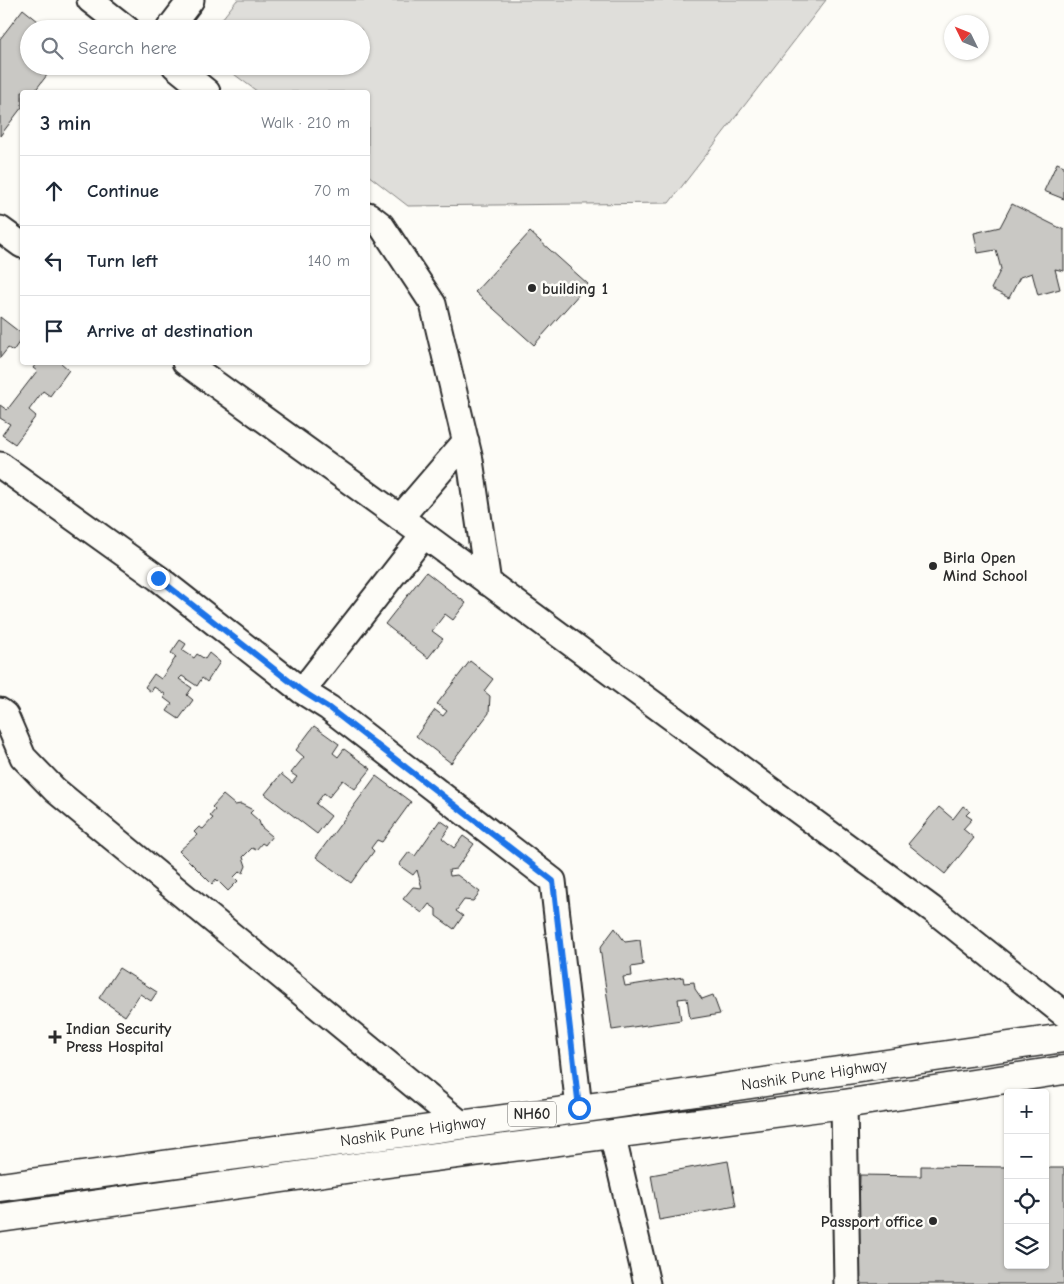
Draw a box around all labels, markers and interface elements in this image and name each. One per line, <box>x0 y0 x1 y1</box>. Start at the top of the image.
north arrow <box>944 15 989 60</box>
search box <box>20 20 370 75</box>
icon: search <box>38 34 66 62</box>
text: Search here <box>78 37 177 59</box>
text: 3 min <box>40 111 91 135</box>
text: Walk · 210 m <box>261 114 350 132</box>
icon: ahead <box>40 177 68 205</box>
text: Continue <box>87 180 159 202</box>
text: 70 m <box>314 182 350 200</box>
icon: left <box>40 247 68 275</box>
text: Turn left <box>87 250 158 272</box>
text: 140 m <box>308 252 350 270</box>
place label: building 1 <box>542 280 608 298</box>
marker: building 1 <box>526 282 538 294</box>
icon: arrive <box>40 317 68 345</box>
text: Arrive at destination <box>87 320 253 342</box>
place label: Birla Open Mind School <box>943 549 1028 585</box>
marker: Birla Open Mind School <box>927 560 939 572</box>
route end <box>147 567 170 590</box>
place label: Indian Security Press Hospital <box>66 1020 172 1056</box>
marker: Indian Security Press Hospital <box>48 1030 62 1044</box>
street label: Nashik Pune Highway <box>740 1056 889 1094</box>
map controls <box>1004 1089 1049 1269</box>
button: + <box>1004 1089 1049 1134</box>
route start <box>568 1097 591 1120</box>
road number: NH60 <box>508 1102 556 1126</box>
street label: Nashik Pune Highway <box>339 1112 488 1150</box>
button: − <box>1004 1134 1049 1179</box>
button: locate <box>1004 1179 1049 1224</box>
place label: Passport office <box>821 1213 923 1231</box>
marker: Passport office <box>927 1215 939 1227</box>
button: layers <box>1004 1224 1049 1269</box>

